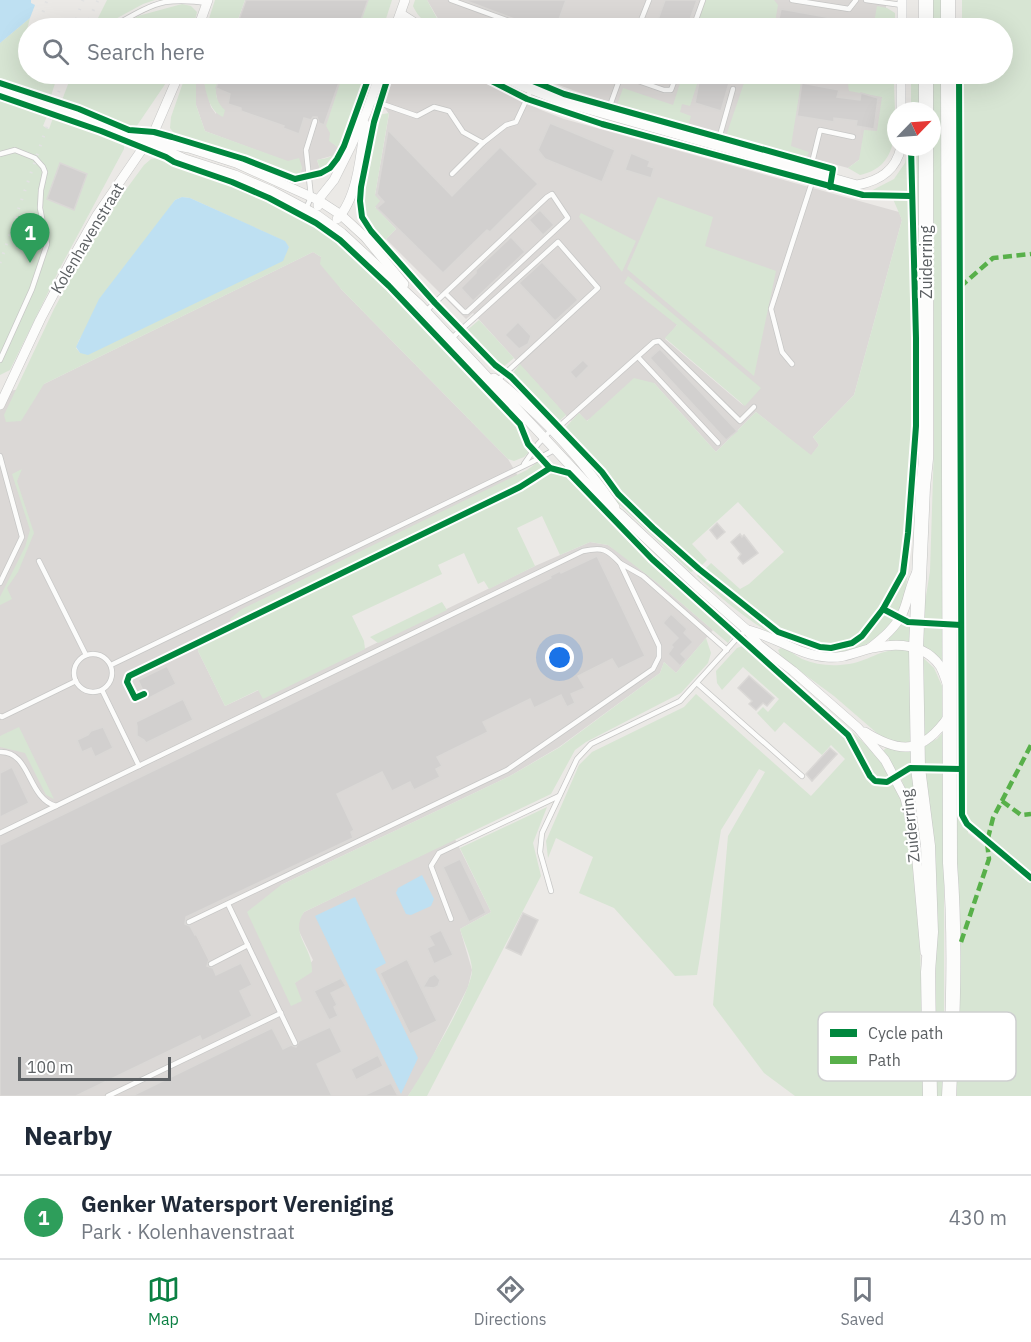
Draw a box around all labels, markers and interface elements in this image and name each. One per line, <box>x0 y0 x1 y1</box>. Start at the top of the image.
search box <box>18 18 1013 84</box>
icon: search <box>39 35 72 68</box>
text: Search here <box>87 37 205 66</box>
north arrow <box>887 102 941 156</box>
street label: Kolenhavenstraat <box>46 179 128 297</box>
pin: 1 <box>10 214 50 263</box>
street label: Zuiderring <box>916 225 936 299</box>
your location <box>545 643 574 672</box>
street label: Zuiderring <box>896 788 924 864</box>
legend <box>818 1012 1016 1081</box>
text: Cycle path <box>868 1023 943 1043</box>
text: Path <box>868 1050 901 1070</box>
scale bar <box>18 1054 171 1082</box>
text: 100 m <box>27 1057 74 1077</box>
text: Nearby <box>24 1118 112 1152</box>
text: Genker Watersport Vereniging <box>81 1189 393 1218</box>
text: 1 <box>38 1204 50 1231</box>
text: 430 m <box>949 1204 1007 1231</box>
text: Park · Kolenhavenstraat <box>81 1218 295 1245</box>
tab: Map <box>147 1273 180 1329</box>
tab: Directions <box>474 1273 547 1329</box>
tab: Saved <box>841 1273 884 1329</box>

